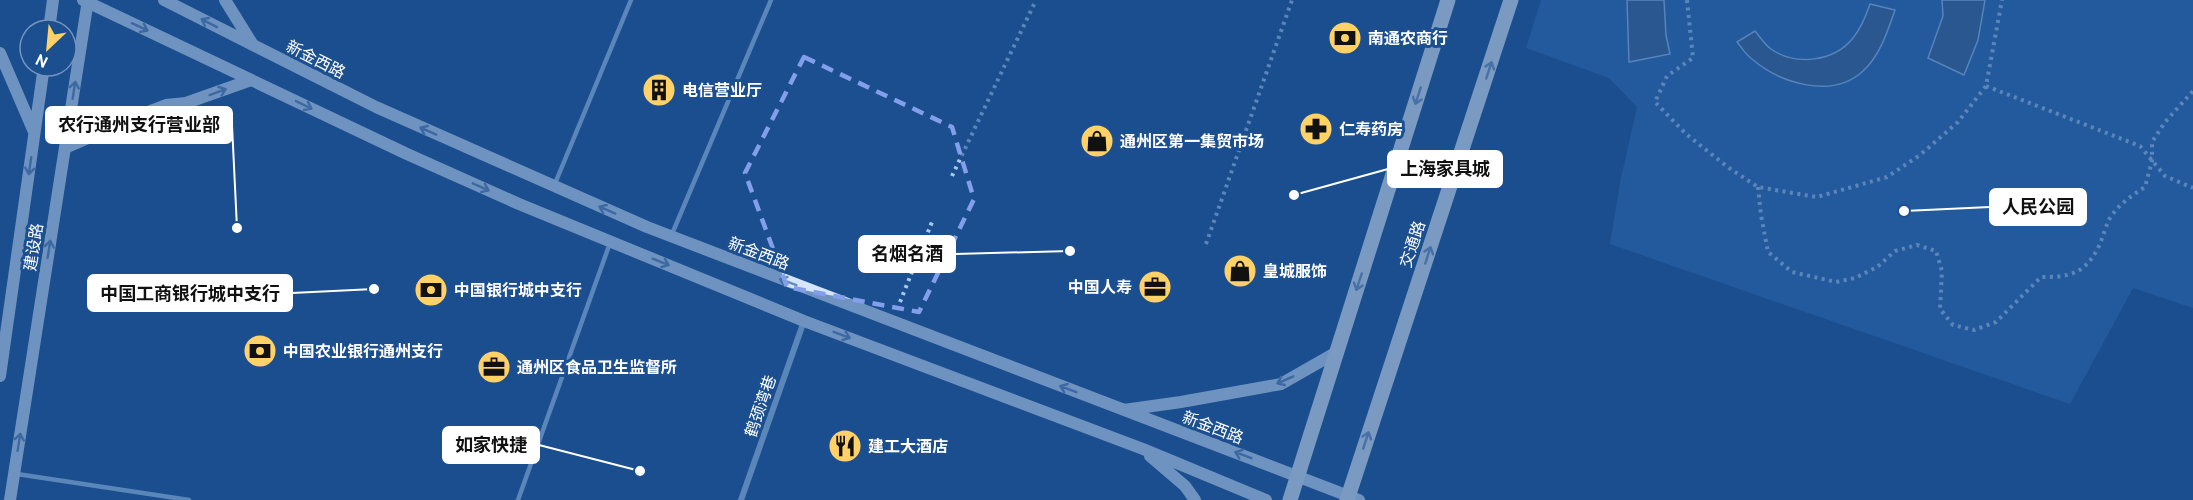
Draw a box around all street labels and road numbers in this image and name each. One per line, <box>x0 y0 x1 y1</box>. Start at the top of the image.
street label: 新金西路 <box>282 37 348 84</box>
street label: 交通路 <box>1397 219 1431 271</box>
street label: 建设路 <box>21 222 49 273</box>
street label: 新金西路 <box>725 234 792 276</box>
street label: 鹤颈湾巷 <box>742 373 782 440</box>
street label: 新金西路 <box>1179 408 1246 450</box>

